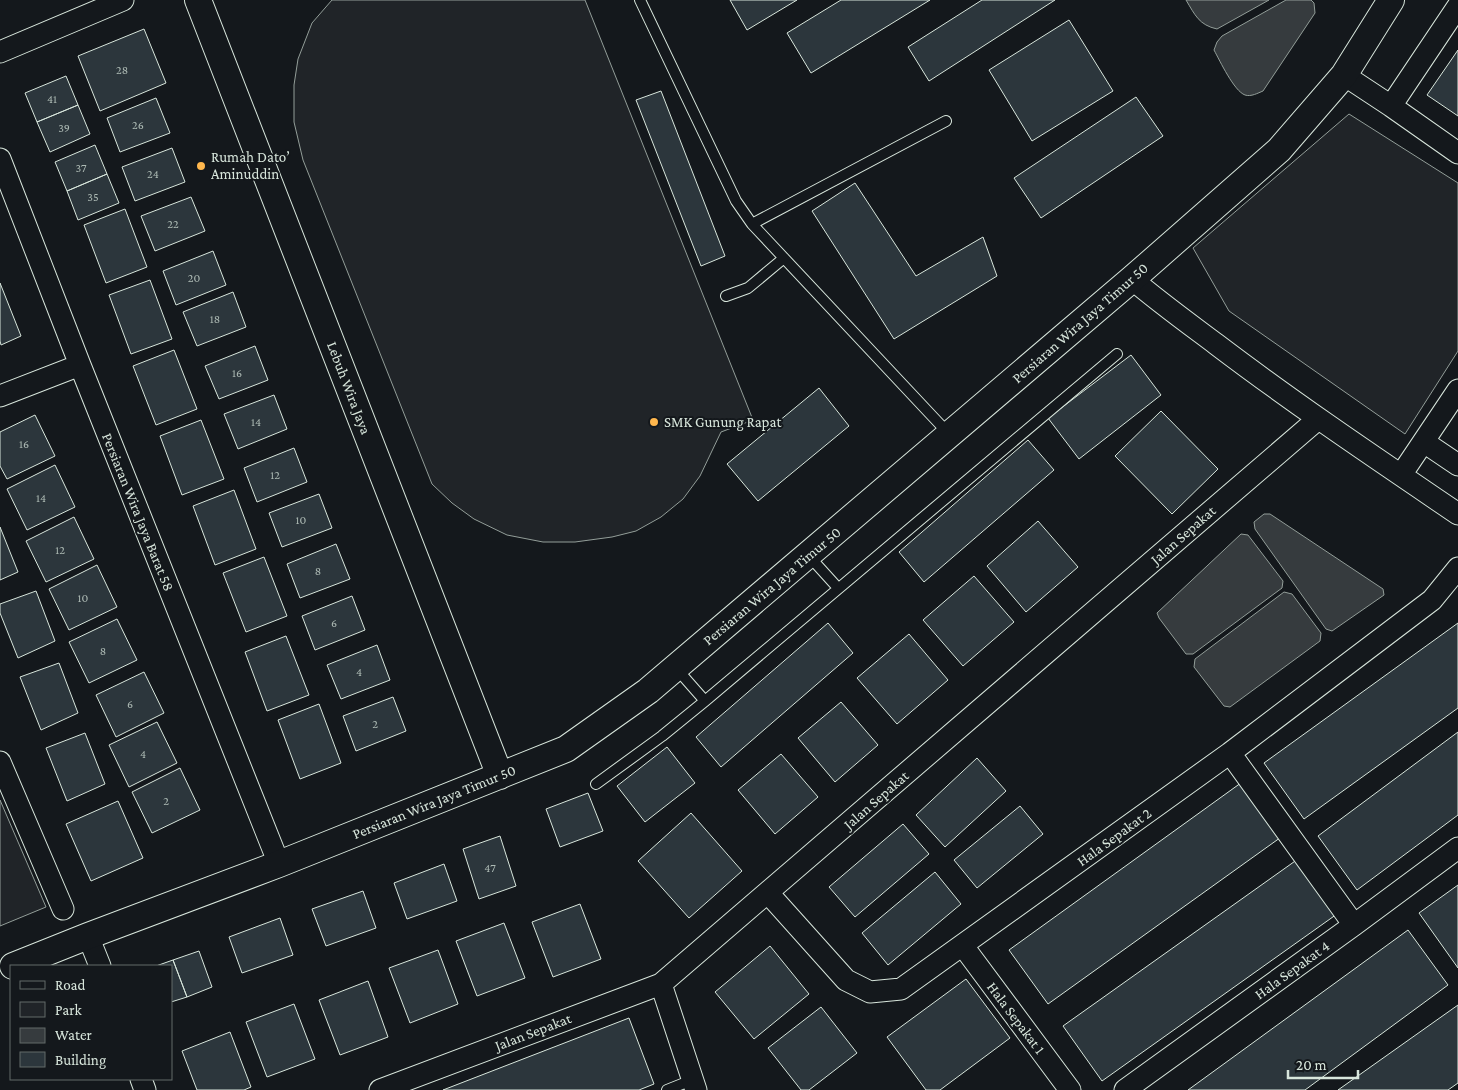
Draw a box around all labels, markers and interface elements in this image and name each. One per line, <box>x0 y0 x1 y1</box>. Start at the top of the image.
house number: 28 <box>116 63 128 77</box>
house number: 41 <box>47 92 57 106</box>
house number: 26 <box>132 118 144 132</box>
house number: 39 <box>58 121 70 135</box>
place label: Rumah Dato’ Aminuddin <box>211 149 290 182</box>
marker: Rumah Dato’ Aminuddin <box>195 160 207 172</box>
house number: 37 <box>75 161 87 175</box>
house number: 24 <box>147 167 159 181</box>
house number: 35 <box>87 190 99 204</box>
house number: 22 <box>167 217 179 231</box>
street label: Persiaran Wira Jaya Timur 50 <box>1009 260 1152 387</box>
house number: 20 <box>188 271 200 285</box>
house number: 18 <box>210 312 220 326</box>
street label: Lebuh Wira Jaya <box>323 339 374 437</box>
house number: 16 <box>232 366 242 380</box>
place label: SMK Gunung Rapat <box>664 414 782 431</box>
house number: 14 <box>251 415 261 429</box>
marker: SMK Gunung Rapat <box>648 416 660 428</box>
street label: Persiaran Wira Jaya Barat 58 <box>98 431 177 594</box>
house number: 16 <box>19 437 29 451</box>
house number: 12 <box>270 468 280 482</box>
house number: 14 <box>36 491 46 505</box>
street label: Jalan Sepakat <box>1146 502 1220 570</box>
house number: 10 <box>296 513 307 527</box>
street label: Persiaran Wira Jaya Timur 50 <box>700 524 845 649</box>
house number: 12 <box>55 543 65 557</box>
house number: 8 <box>315 564 321 578</box>
house number: 10 <box>78 591 89 605</box>
house number: 6 <box>331 616 337 630</box>
house number: 8 <box>100 644 106 658</box>
house number: 4 <box>356 665 362 679</box>
house number: 6 <box>127 697 133 711</box>
house number: 2 <box>372 717 378 731</box>
house number: 4 <box>140 747 146 761</box>
street label: Persiaran Wira Jaya Timur 50 <box>350 762 518 843</box>
street label: Jalan Sepakat <box>839 767 913 835</box>
house number: 2 <box>163 794 169 808</box>
street label: Hala Sepakat 2 <box>1074 805 1155 870</box>
house number: 47 <box>484 861 496 875</box>
street label: Hala Sepakat 4 <box>1252 938 1333 1003</box>
legend <box>10 965 172 1080</box>
text: Road <box>55 977 86 993</box>
street label: Hala Sepakat 1 <box>983 979 1048 1058</box>
text: Park <box>55 1002 82 1018</box>
street label: Jalan Sepakat <box>491 1010 575 1056</box>
text: Water <box>55 1027 92 1043</box>
scale bar <box>1288 1048 1358 1080</box>
text: Building <box>55 1052 106 1069</box>
text: 20 m <box>1296 1057 1327 1073</box>

